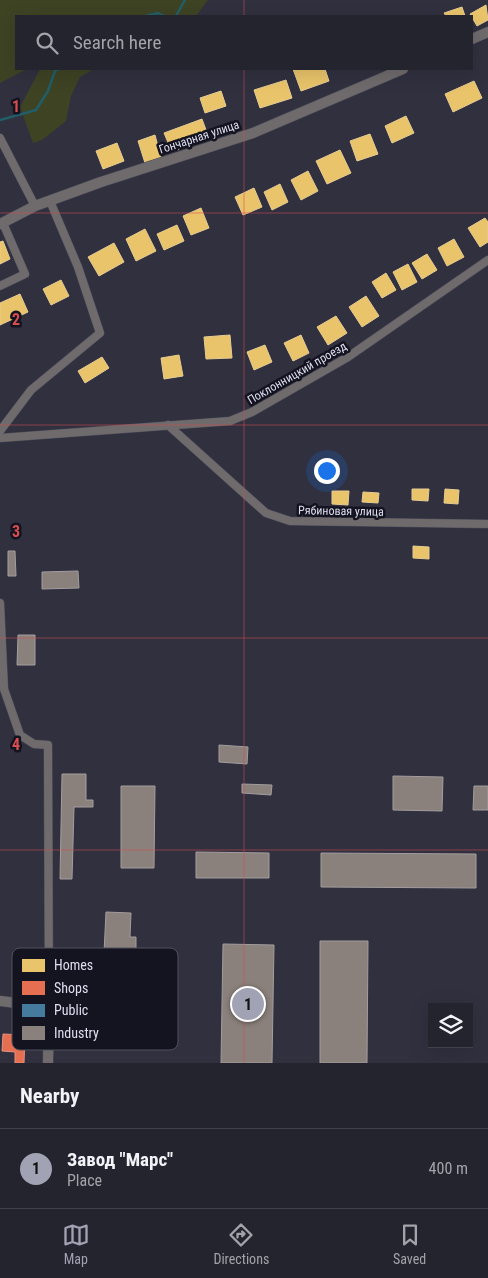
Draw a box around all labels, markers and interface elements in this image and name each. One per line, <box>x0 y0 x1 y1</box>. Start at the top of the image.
search box <box>15 15 473 70</box>
icon: search <box>33 29 61 57</box>
text: Search here <box>73 31 161 54</box>
text: 1 <box>12 97 20 116</box>
street label: Гончарная улица <box>157 117 241 157</box>
text: 2 <box>12 310 20 329</box>
street label: Поклонницкий проезд <box>245 339 350 407</box>
your location <box>314 458 340 484</box>
street label: Рябиновая улица <box>298 503 384 519</box>
text: 3 <box>12 522 20 541</box>
text: 4 <box>12 735 20 754</box>
legend <box>12 948 178 1050</box>
text: Homes <box>54 957 93 973</box>
text: Shops <box>54 980 88 996</box>
pin: 1 <box>232 985 264 1023</box>
text: Public <box>54 1002 88 1018</box>
map controls <box>428 1003 473 1048</box>
button: layers <box>428 1003 473 1048</box>
text: Industry <box>54 1025 99 1041</box>
text: Nearby <box>20 1084 79 1108</box>
text: Завод "Марс" <box>67 1148 173 1171</box>
text: 1 <box>32 1159 40 1178</box>
text: 400 m <box>429 1159 468 1178</box>
text: Place <box>67 1171 102 1190</box>
tab: Map <box>62 1221 90 1267</box>
tab: Directions <box>213 1221 269 1267</box>
tab: Saved <box>393 1221 426 1267</box>

